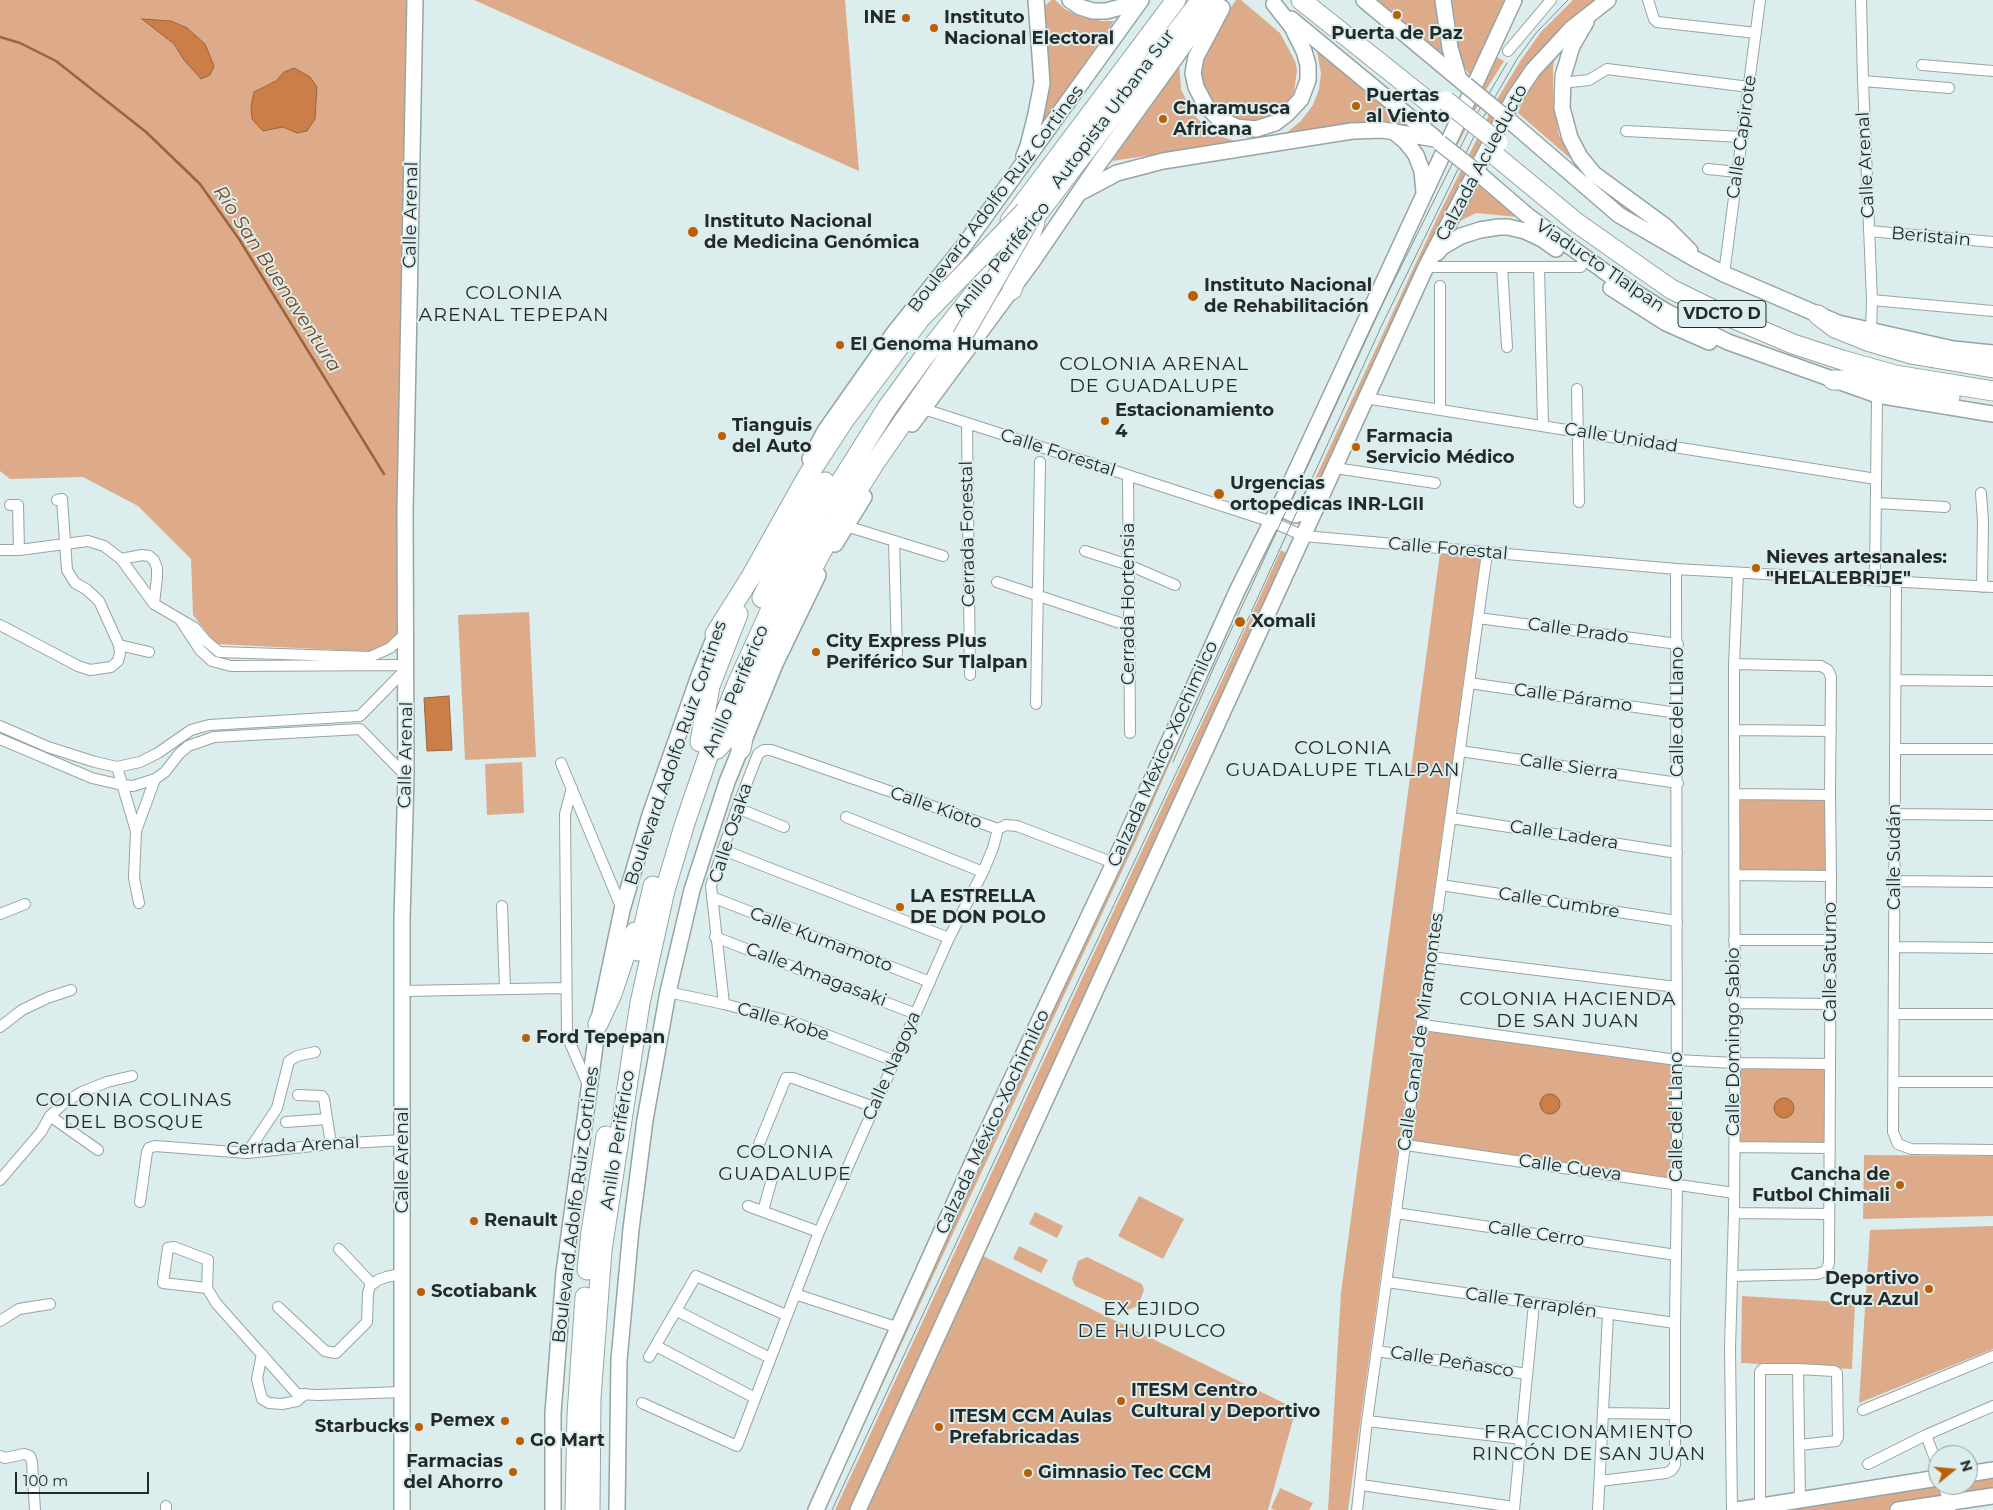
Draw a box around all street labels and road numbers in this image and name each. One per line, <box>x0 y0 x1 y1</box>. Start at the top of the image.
street label: Autopista Urbana Sur <box>1046 25 1180 193</box>
street label: Calle Capirote <box>1723 74 1761 200</box>
street label: Boulevard Adolfo Ruiz Cortines <box>904 81 1088 317</box>
street label: Calzada Acueducto <box>1432 81 1532 245</box>
street label: Calle Arenal <box>1852 111 1880 219</box>
street label: Calle Arenal <box>399 161 423 269</box>
street label: Anillo Periférico <box>949 197 1055 321</box>
street label: Viaducto Tlalpan <box>1531 215 1669 317</box>
street label: Beristain <box>1890 223 1972 251</box>
road number: VDCTO D <box>1678 300 1766 328</box>
street label: Calle Unidad <box>1563 418 1679 458</box>
street label: Calle Forestal <box>998 424 1118 482</box>
street label: Cerrada Forestal <box>956 461 980 607</box>
street label: Cerrada Hortensia <box>1118 523 1140 685</box>
street label: Calle Forestal <box>1387 533 1509 565</box>
street label: Calle Prado <box>1526 613 1630 649</box>
street label: Boulevard Adolfo Ruiz Cortines <box>620 618 732 888</box>
street label: Anillo Periférico <box>698 622 774 760</box>
street label: Calzada México-Xochimilco <box>1103 638 1223 870</box>
street label: Calle del Llano <box>1667 647 1689 777</box>
street label: Calle Páramo <box>1512 679 1634 717</box>
street label: Calle Arenal <box>394 701 418 809</box>
street label: Calle Sierra <box>1518 749 1620 785</box>
street label: Calle Osaka <box>705 780 757 886</box>
street label: Calle Kioto <box>887 782 985 834</box>
street label: Calle Sudán <box>1884 804 1906 910</box>
street label: Calle Ladera <box>1508 816 1620 854</box>
street label: Calle Cumbre <box>1497 883 1621 923</box>
street label: Calle Saturno <box>1820 902 1842 1022</box>
street label: Calle Kumamoto <box>746 903 896 977</box>
street label: Calle Canal de Miramontes <box>1394 912 1448 1152</box>
street label: Calle Amagasaki <box>743 938 889 1012</box>
street label: Calle Domingo Sabio <box>1723 947 1745 1137</box>
street label: Calle Kobe <box>734 998 832 1046</box>
street label: Calzada México-Xochimilco <box>931 1006 1055 1238</box>
street label: Calle Nagoya <box>858 1008 926 1124</box>
street label: Calle del Llano <box>1666 1052 1688 1182</box>
street label: Boulevard Adolfo Ruiz Cortines <box>548 1065 604 1345</box>
street label: Anillo Periférico <box>596 1069 640 1211</box>
street label: Calle Arenal <box>392 1107 414 1213</box>
street label: Cerrada Arenal <box>226 1132 360 1160</box>
street label: Calle Cueva <box>1517 1150 1623 1186</box>
street label: Calle Cerro <box>1486 1217 1586 1251</box>
street label: Calle Terraplén <box>1464 1283 1598 1323</box>
street label: Calle Peñasco <box>1389 1342 1515 1382</box>

